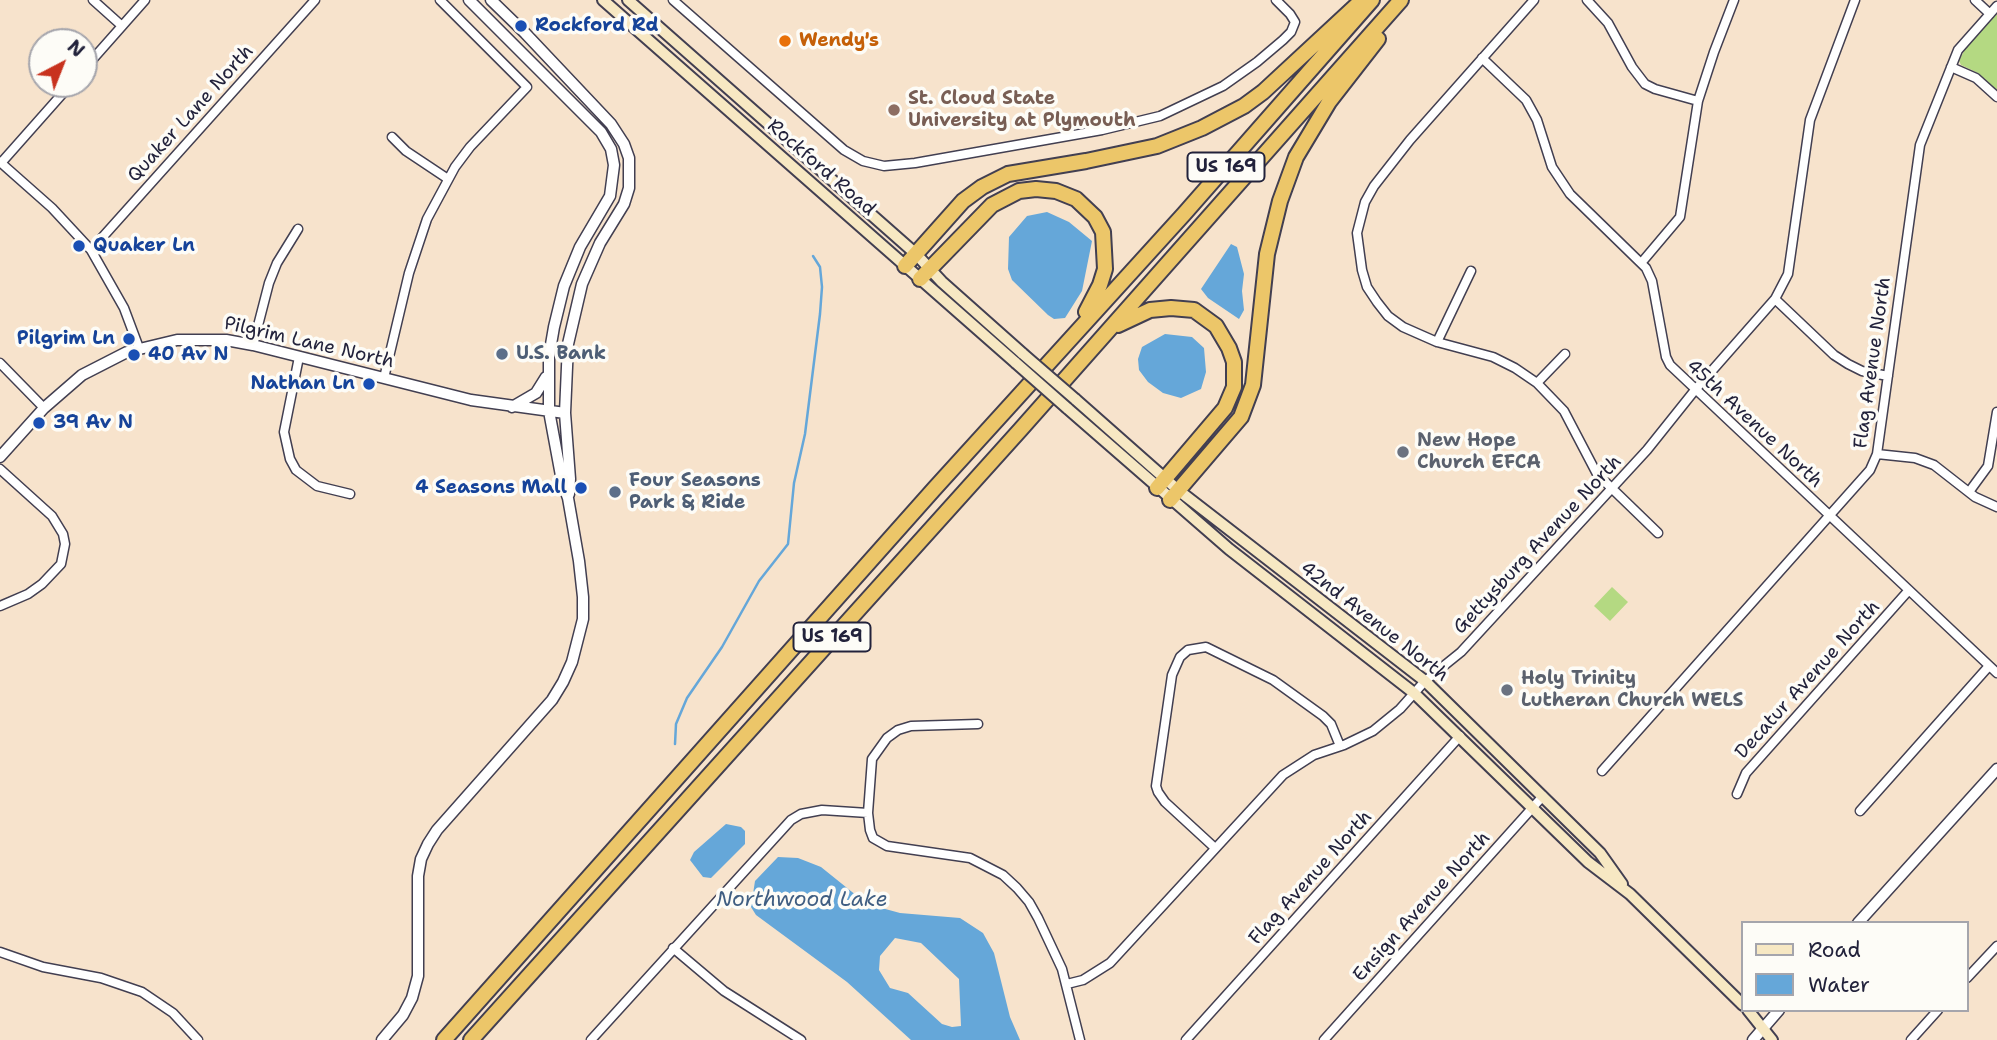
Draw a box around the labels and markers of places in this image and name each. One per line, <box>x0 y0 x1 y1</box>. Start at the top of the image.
place label: Rockford Rd <box>535 15 659 37</box>
marker: Rockford Rd <box>513 18 529 34</box>
place label: Wendy's <box>799 30 879 52</box>
marker: Wendy's <box>777 33 793 49</box>
place label: St. Cloud State University at Plymouth <box>908 88 1136 132</box>
marker: St. Cloud State University at Plymouth <box>886 102 902 118</box>
place label: Quaker Ln <box>93 235 195 257</box>
marker: Quaker Ln <box>71 238 87 254</box>
place label: Pilgrim Ln <box>17 328 115 350</box>
marker: Pilgrim Ln <box>121 331 137 347</box>
place label: U.S. Bank <box>516 343 606 365</box>
place label: 40 Av N <box>148 344 228 366</box>
marker: U.S. Bank <box>494 346 510 362</box>
marker: 40 Av N <box>126 347 142 363</box>
place label: Nathan Ln <box>250 373 355 395</box>
marker: Nathan Ln <box>361 376 377 392</box>
place label: 39 Av N <box>53 412 133 434</box>
marker: 39 Av N <box>31 415 47 431</box>
place label: New Hope Church EFCA <box>1417 430 1541 474</box>
marker: New Hope Church EFCA <box>1395 444 1411 460</box>
place label: Four Seasons Park & Ride <box>629 470 761 514</box>
place label: 4 Seasons Mall <box>415 477 567 499</box>
marker: 4 Seasons Mall <box>573 480 589 496</box>
marker: Four Seasons Park & Ride <box>607 484 623 500</box>
place label: Holy Trinity Lutheran Church WELS <box>1521 668 1743 712</box>
marker: Holy Trinity Lutheran Church WELS <box>1499 682 1515 698</box>

